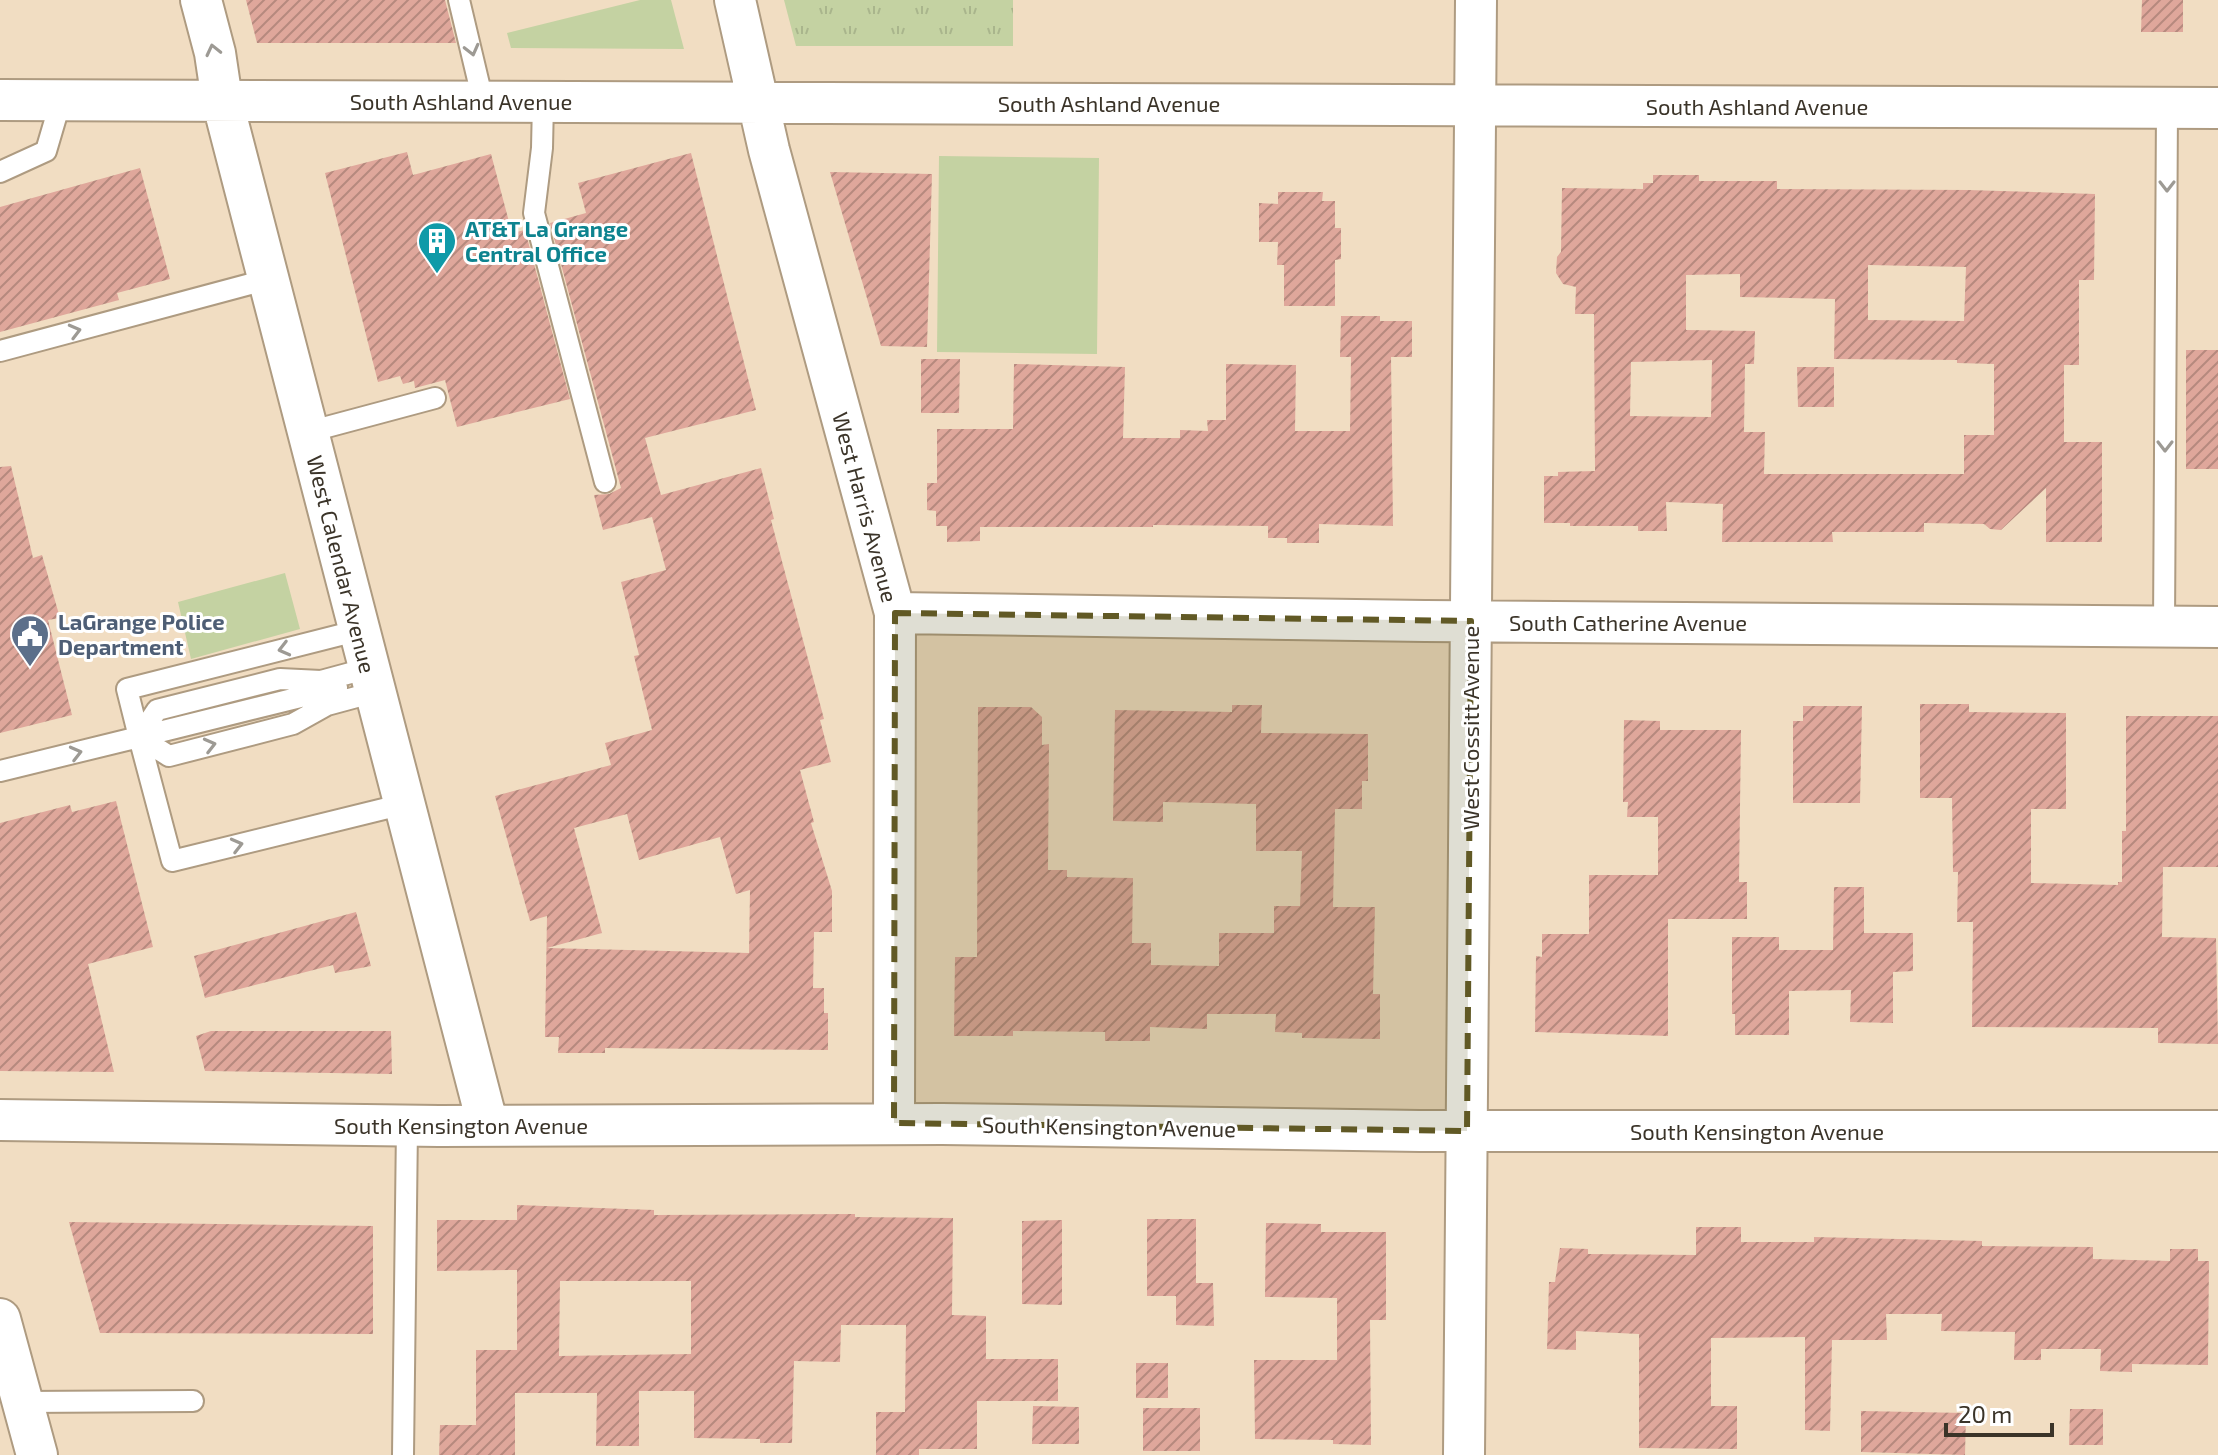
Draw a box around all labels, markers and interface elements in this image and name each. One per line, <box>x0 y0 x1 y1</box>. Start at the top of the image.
one-way arrow <box>205 43 222 57</box>
one-way arrow <box>462 43 479 57</box>
street label: South Ashland Avenue <box>350 88 572 114</box>
street label: South Ashland Avenue <box>998 90 1220 116</box>
street label: South Ashland Avenue <box>1646 93 1868 119</box>
one-way arrow <box>2158 180 2176 193</box>
place label: AT&T La Grange Central Office <box>465 215 628 266</box>
building icon: AT&T La Grange Central Office <box>416 220 458 275</box>
one-way arrow <box>68 324 82 341</box>
street label: West Harris Avenue <box>828 409 904 605</box>
one-way arrow <box>2156 440 2174 453</box>
street label: West Calendar Avenue <box>302 452 382 676</box>
place label: LaGrange Police Department <box>58 608 225 659</box>
street label: South Catherine Avenue <box>1509 609 1747 635</box>
public building icon: LaGrange Police Department <box>9 613 51 668</box>
street label: West Cossitt Avenue <box>1457 626 1483 830</box>
one-way arrow <box>277 639 291 656</box>
one-way arrow <box>203 738 217 755</box>
one-way arrow <box>68 745 82 762</box>
one-way arrow <box>229 837 243 854</box>
street label: South Kensington Avenue <box>982 1111 1236 1141</box>
street label: South Kensington Avenue <box>334 1112 588 1138</box>
street label: South Kensington Avenue <box>1630 1118 1884 1144</box>
scale bar <box>1946 1387 2052 1437</box>
text: 20 m <box>1958 1399 2012 1428</box>

